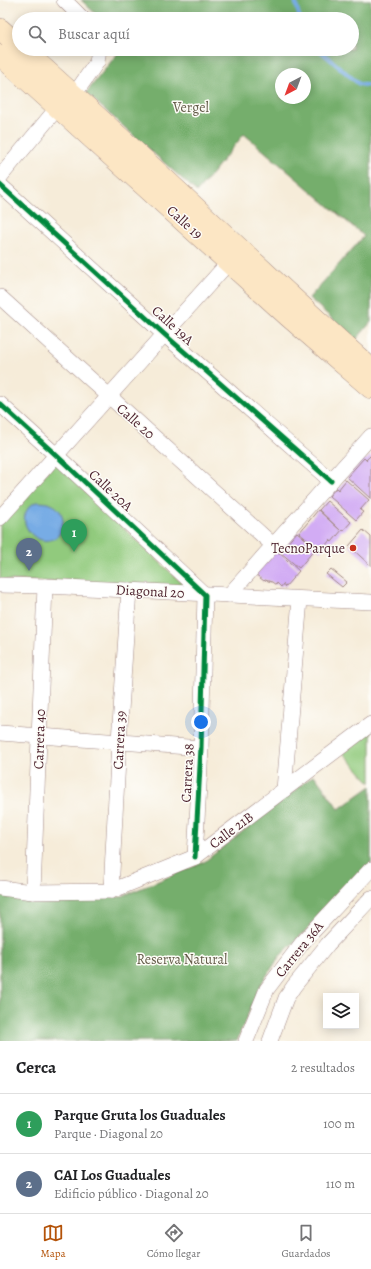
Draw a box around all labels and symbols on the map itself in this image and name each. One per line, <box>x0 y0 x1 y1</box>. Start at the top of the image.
north arrow <box>275 68 311 104</box>
park label: Vergel <box>172 98 209 117</box>
street label: Calle 19 <box>163 201 207 244</box>
street label: Calle 19A <box>148 301 198 350</box>
street label: Calle 20 <box>112 399 159 444</box>
street label: Calle 20A <box>85 465 137 516</box>
pin: 1 <box>61 519 87 552</box>
pin: 2 <box>16 538 42 571</box>
place label: TecnoParque <box>271 539 345 558</box>
marker: TecnoParque <box>348 543 358 553</box>
street label: Diagonal 20 <box>115 580 185 603</box>
street label: Carrera 40 <box>29 708 50 770</box>
street label: Carrera 39 <box>108 710 131 770</box>
your location <box>191 712 211 732</box>
street label: Carrera 38 <box>176 743 199 803</box>
street label: Calle 21B <box>205 807 257 853</box>
street label: Carrera 36A <box>271 917 328 981</box>
park label: Reserva Natural <box>137 950 228 969</box>

